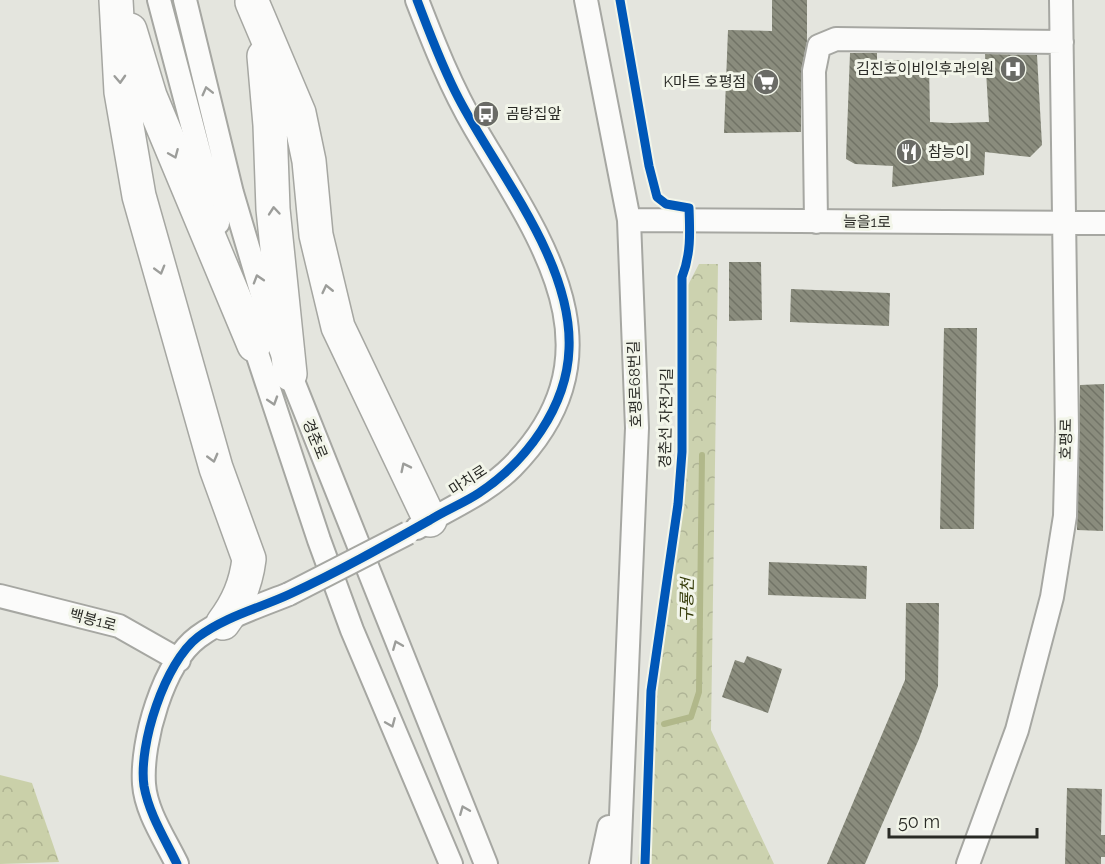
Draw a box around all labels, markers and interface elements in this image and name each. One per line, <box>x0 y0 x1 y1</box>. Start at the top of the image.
hospital icon: 김진호이비인후과의원 <box>998 54 1028 84</box>
place label: 김진호이비인후과의원 <box>856 60 994 78</box>
supermarket icon: K마트 호평점 <box>751 67 781 97</box>
place label: K마트 호평점 <box>664 73 746 91</box>
one-way arrow <box>114 75 127 84</box>
one-way arrow <box>201 86 214 96</box>
bus stop icon: 곰탕집앞 <box>471 99 501 129</box>
place label: 곰탕집앞 <box>506 105 561 123</box>
restaurant icon: 참능이 <box>894 137 924 167</box>
place label: 참능이 <box>928 143 969 161</box>
one-way arrow <box>167 148 179 159</box>
one-way arrow <box>268 207 281 216</box>
street label: 늘을1로 <box>843 213 891 231</box>
one-way arrow <box>153 264 165 275</box>
one-way arrow <box>253 274 265 285</box>
one-way arrow <box>322 284 335 294</box>
street label: 호평로68번길 <box>624 340 646 428</box>
street label: 경춘선 자전거길 <box>656 368 676 468</box>
one-way arrow <box>265 395 278 406</box>
street label: 경춘로 <box>299 416 331 462</box>
street label: 호평로 <box>1057 418 1075 460</box>
one-way arrow <box>206 452 218 462</box>
street label: 마치로 <box>446 461 490 499</box>
one-way arrow <box>400 462 412 473</box>
water label: 구룡천 <box>677 575 697 622</box>
street label: 백봉1로 <box>68 605 118 635</box>
one-way arrow <box>392 641 404 652</box>
one-way arrow <box>384 717 396 728</box>
scale bar <box>889 801 1038 839</box>
one-way arrow <box>459 805 471 816</box>
text: 50 m <box>898 811 940 832</box>

